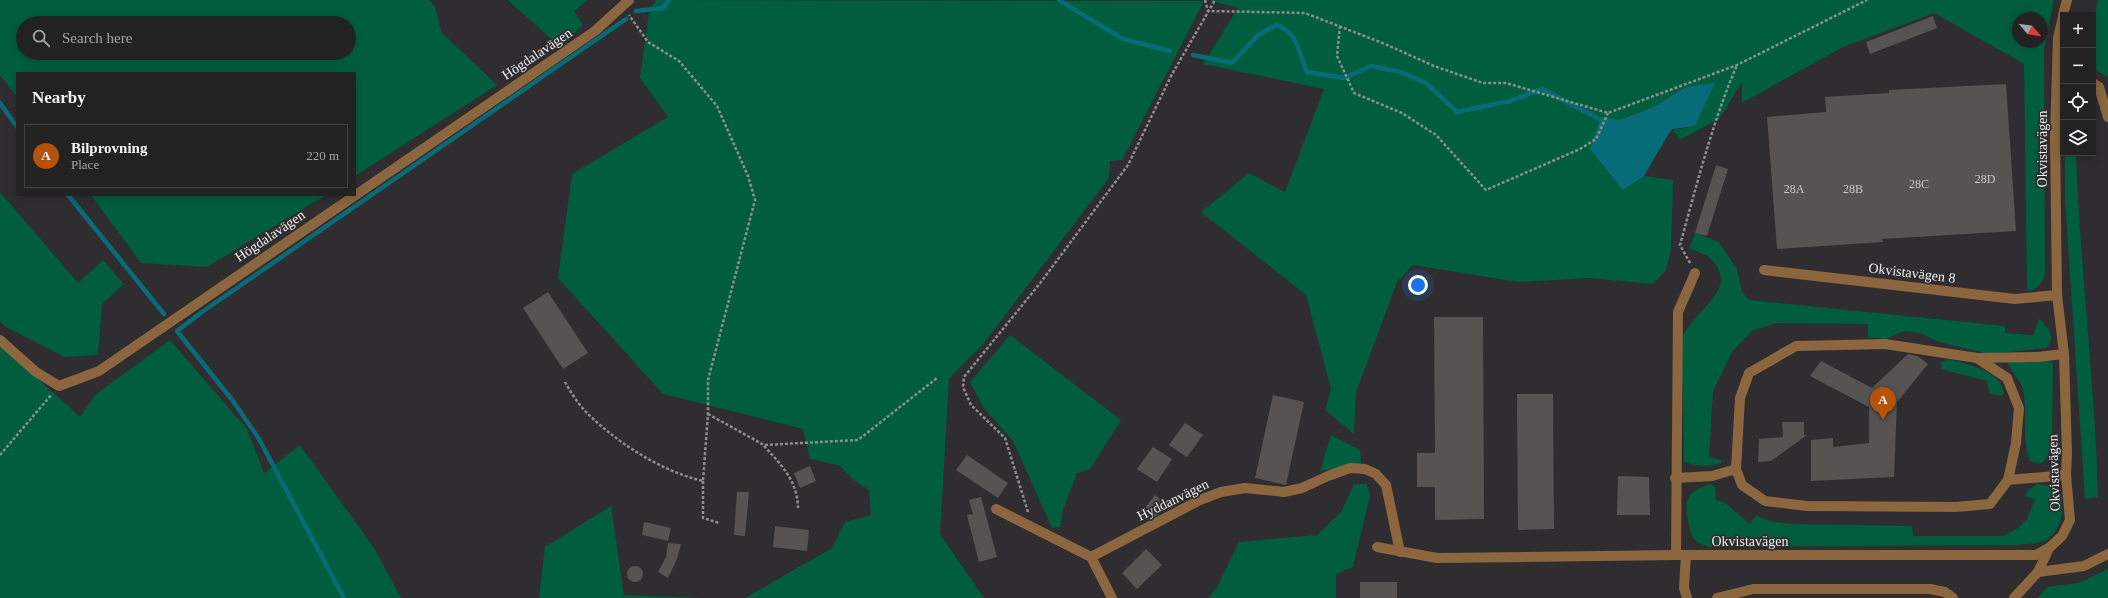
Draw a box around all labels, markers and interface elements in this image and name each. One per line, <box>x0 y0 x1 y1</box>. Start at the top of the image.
north arrow <box>2012 12 2048 48</box>
map controls <box>2060 12 2096 156</box>
button: + <box>2060 12 2096 48</box>
search box <box>16 16 356 60</box>
street label: Högdalavägen <box>499 25 575 83</box>
icon: search <box>30 27 52 49</box>
text: Search here <box>62 30 132 46</box>
button: − <box>2060 48 2096 84</box>
button: locate <box>2060 84 2096 120</box>
text: Nearby <box>32 88 86 107</box>
street label: Okvistavägen <box>2035 111 2050 187</box>
button: layers <box>2060 120 2096 156</box>
text: Bilprovning <box>71 140 147 156</box>
text: A <box>41 148 51 163</box>
text: 220 m <box>306 148 339 163</box>
text: Place <box>71 157 99 172</box>
house number: 28D <box>1975 172 1996 186</box>
house number: 28C <box>1909 177 1929 191</box>
house number: 28A <box>1784 182 1805 196</box>
house number: 28B <box>1843 182 1863 196</box>
street label: Högdalavägen <box>232 207 308 265</box>
street label: Okvistavägen 8 <box>1868 260 1956 286</box>
your location <box>1408 275 1428 295</box>
pin: A <box>1870 387 1896 420</box>
street label: Okvistavägen <box>2045 434 2063 512</box>
street label: Hyddanvägen <box>1135 476 1211 524</box>
street label: Okvistavägen <box>1712 534 1788 549</box>

